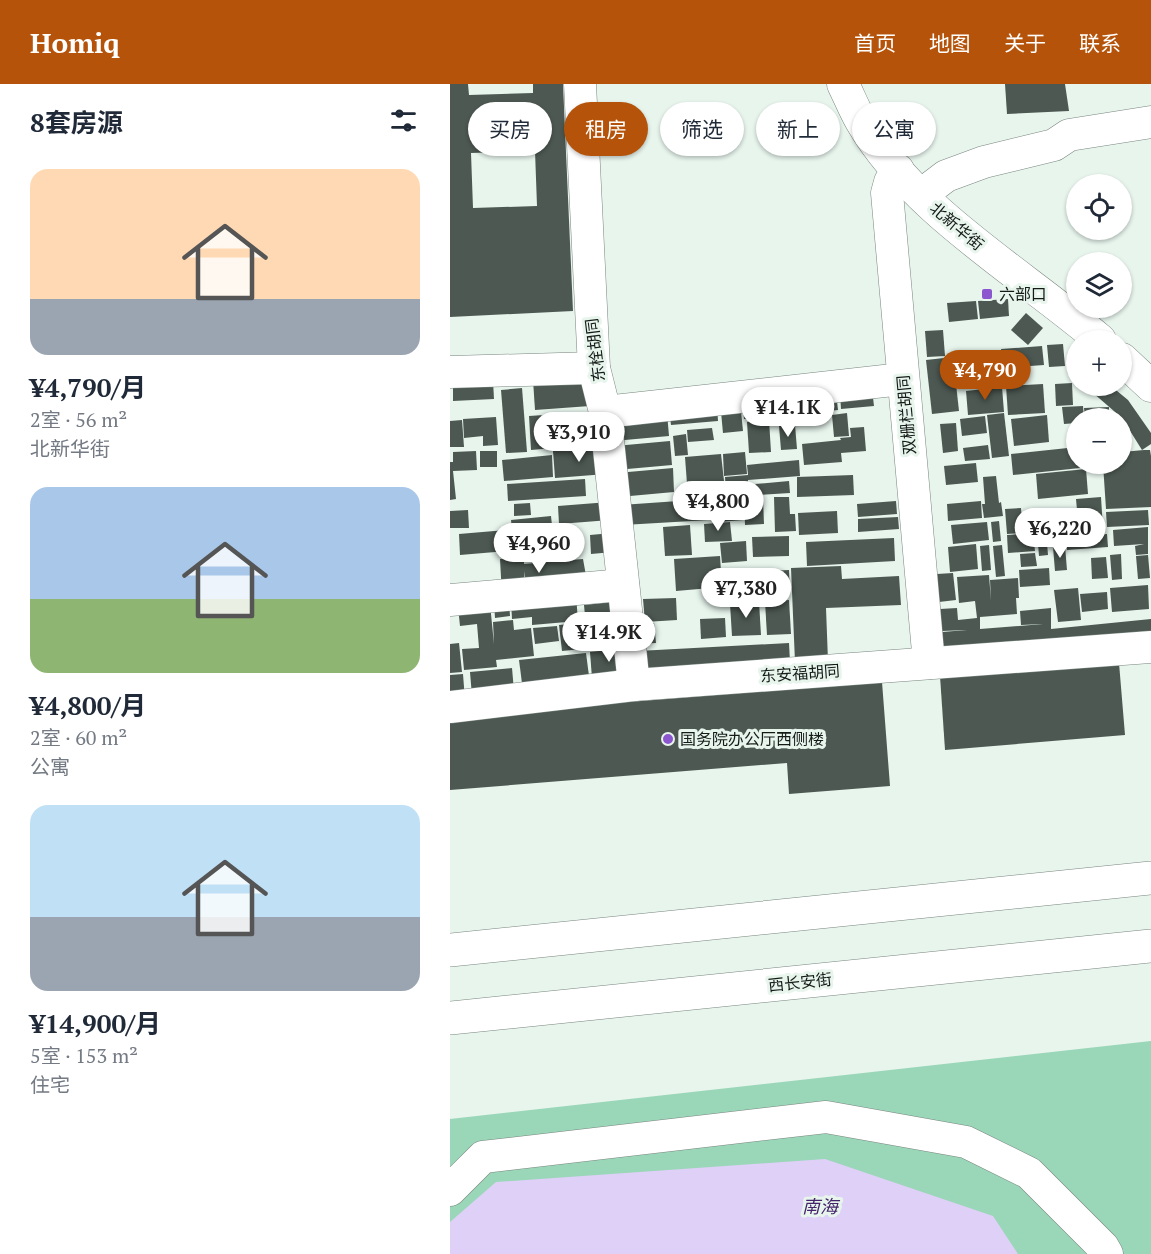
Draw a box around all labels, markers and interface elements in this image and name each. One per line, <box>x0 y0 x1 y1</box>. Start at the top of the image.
text: Homiq <box>30 24 120 61</box>
text: 首页 <box>854 29 896 57</box>
text: 地图 <box>929 29 971 57</box>
text: 关于 <box>1004 29 1046 57</box>
text: 联系 <box>1079 29 1121 57</box>
chip: 买房 <box>468 102 552 156</box>
chip: 租房 <box>564 102 648 156</box>
chip: 筛选 <box>660 102 744 156</box>
chip: 新上 <box>756 102 840 156</box>
chip: 公寓 <box>852 102 936 156</box>
icon: filters <box>387 104 420 137</box>
text: 8套房源 <box>30 105 123 139</box>
map controls <box>1066 174 1132 474</box>
button: locate <box>1066 174 1132 240</box>
street label: 北新华街 <box>925 197 989 255</box>
icon: home <box>171 208 279 316</box>
button: layers <box>1066 252 1132 318</box>
place label: 六部口 <box>999 283 1047 305</box>
marker: 六部口 <box>980 287 994 301</box>
street label: 东栓胡同 <box>580 317 610 383</box>
button: + <box>1066 330 1132 396</box>
pin: ¥4,790 <box>936 350 1034 401</box>
text: ¥4,790 <box>954 356 1016 383</box>
text: ¥4,790/月 <box>30 370 146 404</box>
street label: 双栅栏胡同 <box>892 374 920 456</box>
pin: ¥14.1K <box>739 387 837 438</box>
text: ¥14.1K <box>755 393 821 420</box>
text: 2室 · 56 m² <box>30 406 127 433</box>
button: − <box>1066 408 1132 474</box>
pin: ¥3,910 <box>530 412 628 463</box>
text: ¥3,910 <box>548 418 610 445</box>
text: 北新华街 <box>30 435 110 462</box>
pin: ¥4,800 <box>669 481 767 532</box>
text: ¥4,800 <box>687 487 749 514</box>
pin: ¥6,220 <box>1011 508 1109 559</box>
text: ¥6,220 <box>1029 514 1091 541</box>
pin: ¥4,960 <box>490 523 588 574</box>
icon: home <box>171 526 279 634</box>
text: ¥4,960 <box>508 529 570 556</box>
pin: ¥7,380 <box>697 568 795 619</box>
text: ¥7,380 <box>715 574 777 601</box>
pin: ¥14.9K <box>560 612 658 663</box>
text: ¥14.9K <box>576 618 642 645</box>
street label: 东安福胡同 <box>759 659 841 687</box>
text: ¥4,800/月 <box>30 688 146 722</box>
text: 2室 · 60 m² <box>30 724 127 751</box>
place label: 国务院办公厅西侧楼 <box>680 728 824 750</box>
marker: 国务院办公厅西侧楼 <box>661 732 675 746</box>
text: 公寓 <box>30 753 70 780</box>
icon: home <box>171 844 279 952</box>
street label: 西长安街 <box>767 968 833 996</box>
text: ¥14,900/月 <box>30 1006 161 1040</box>
text: 5室 · 153 m² <box>30 1042 138 1069</box>
text: 住宅 <box>30 1071 70 1098</box>
water label: 南海 <box>802 1194 841 1218</box>

